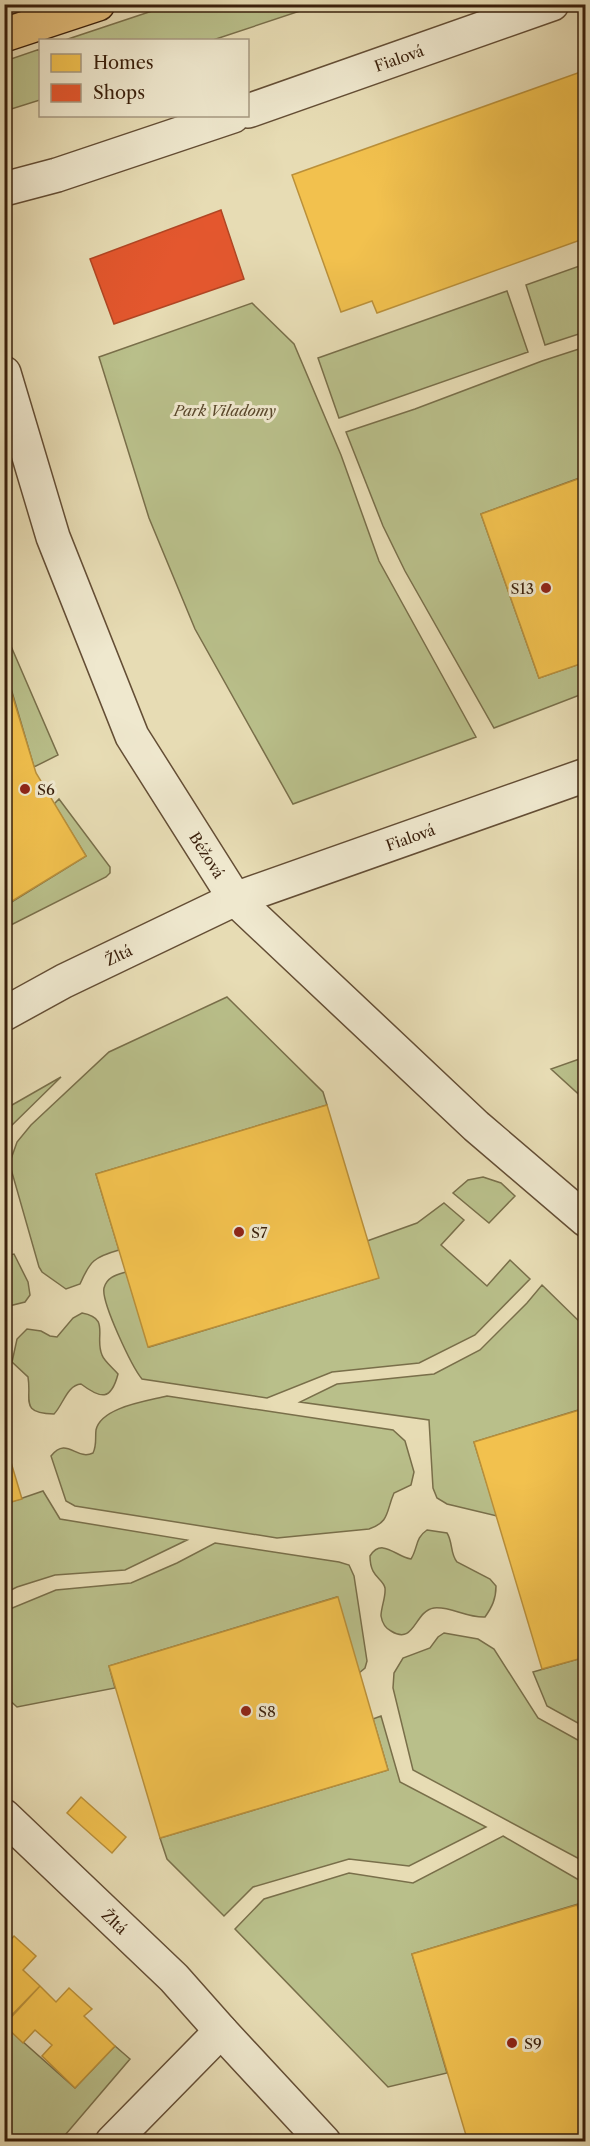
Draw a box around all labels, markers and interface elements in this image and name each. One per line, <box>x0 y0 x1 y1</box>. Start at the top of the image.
legend <box>39 39 249 117</box>
street label: Fialová <box>372 40 426 75</box>
text: Homes <box>93 52 154 74</box>
text: Shops <box>93 82 145 104</box>
park label: Park Viladomy <box>173 401 277 420</box>
place label: S13 <box>510 579 534 598</box>
marker: S13 <box>539 581 553 595</box>
place label: S6 <box>37 780 55 799</box>
marker: S6 <box>18 782 32 796</box>
street label: Fialová <box>383 820 438 855</box>
street label: Béžová <box>186 828 229 882</box>
street label: Žltá <box>102 940 135 969</box>
place label: S7 <box>251 1223 268 1242</box>
marker: S7 <box>232 1225 246 1239</box>
place label: S8 <box>258 1702 276 1721</box>
marker: S8 <box>239 1704 253 1718</box>
street label: Žltá <box>98 1905 131 1938</box>
place label: S9 <box>524 2034 542 2053</box>
marker: S9 <box>505 2036 519 2050</box>

